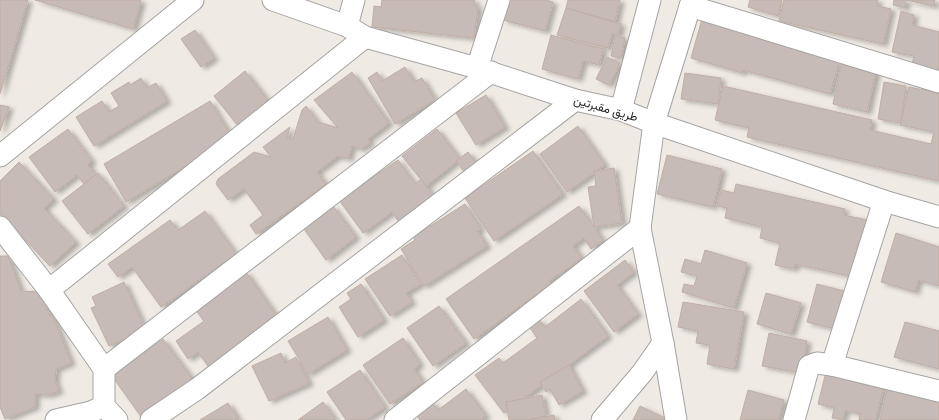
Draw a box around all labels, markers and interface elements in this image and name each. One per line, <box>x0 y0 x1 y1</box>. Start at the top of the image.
street label: طريق مقبرتين <box>572 92 640 125</box>

